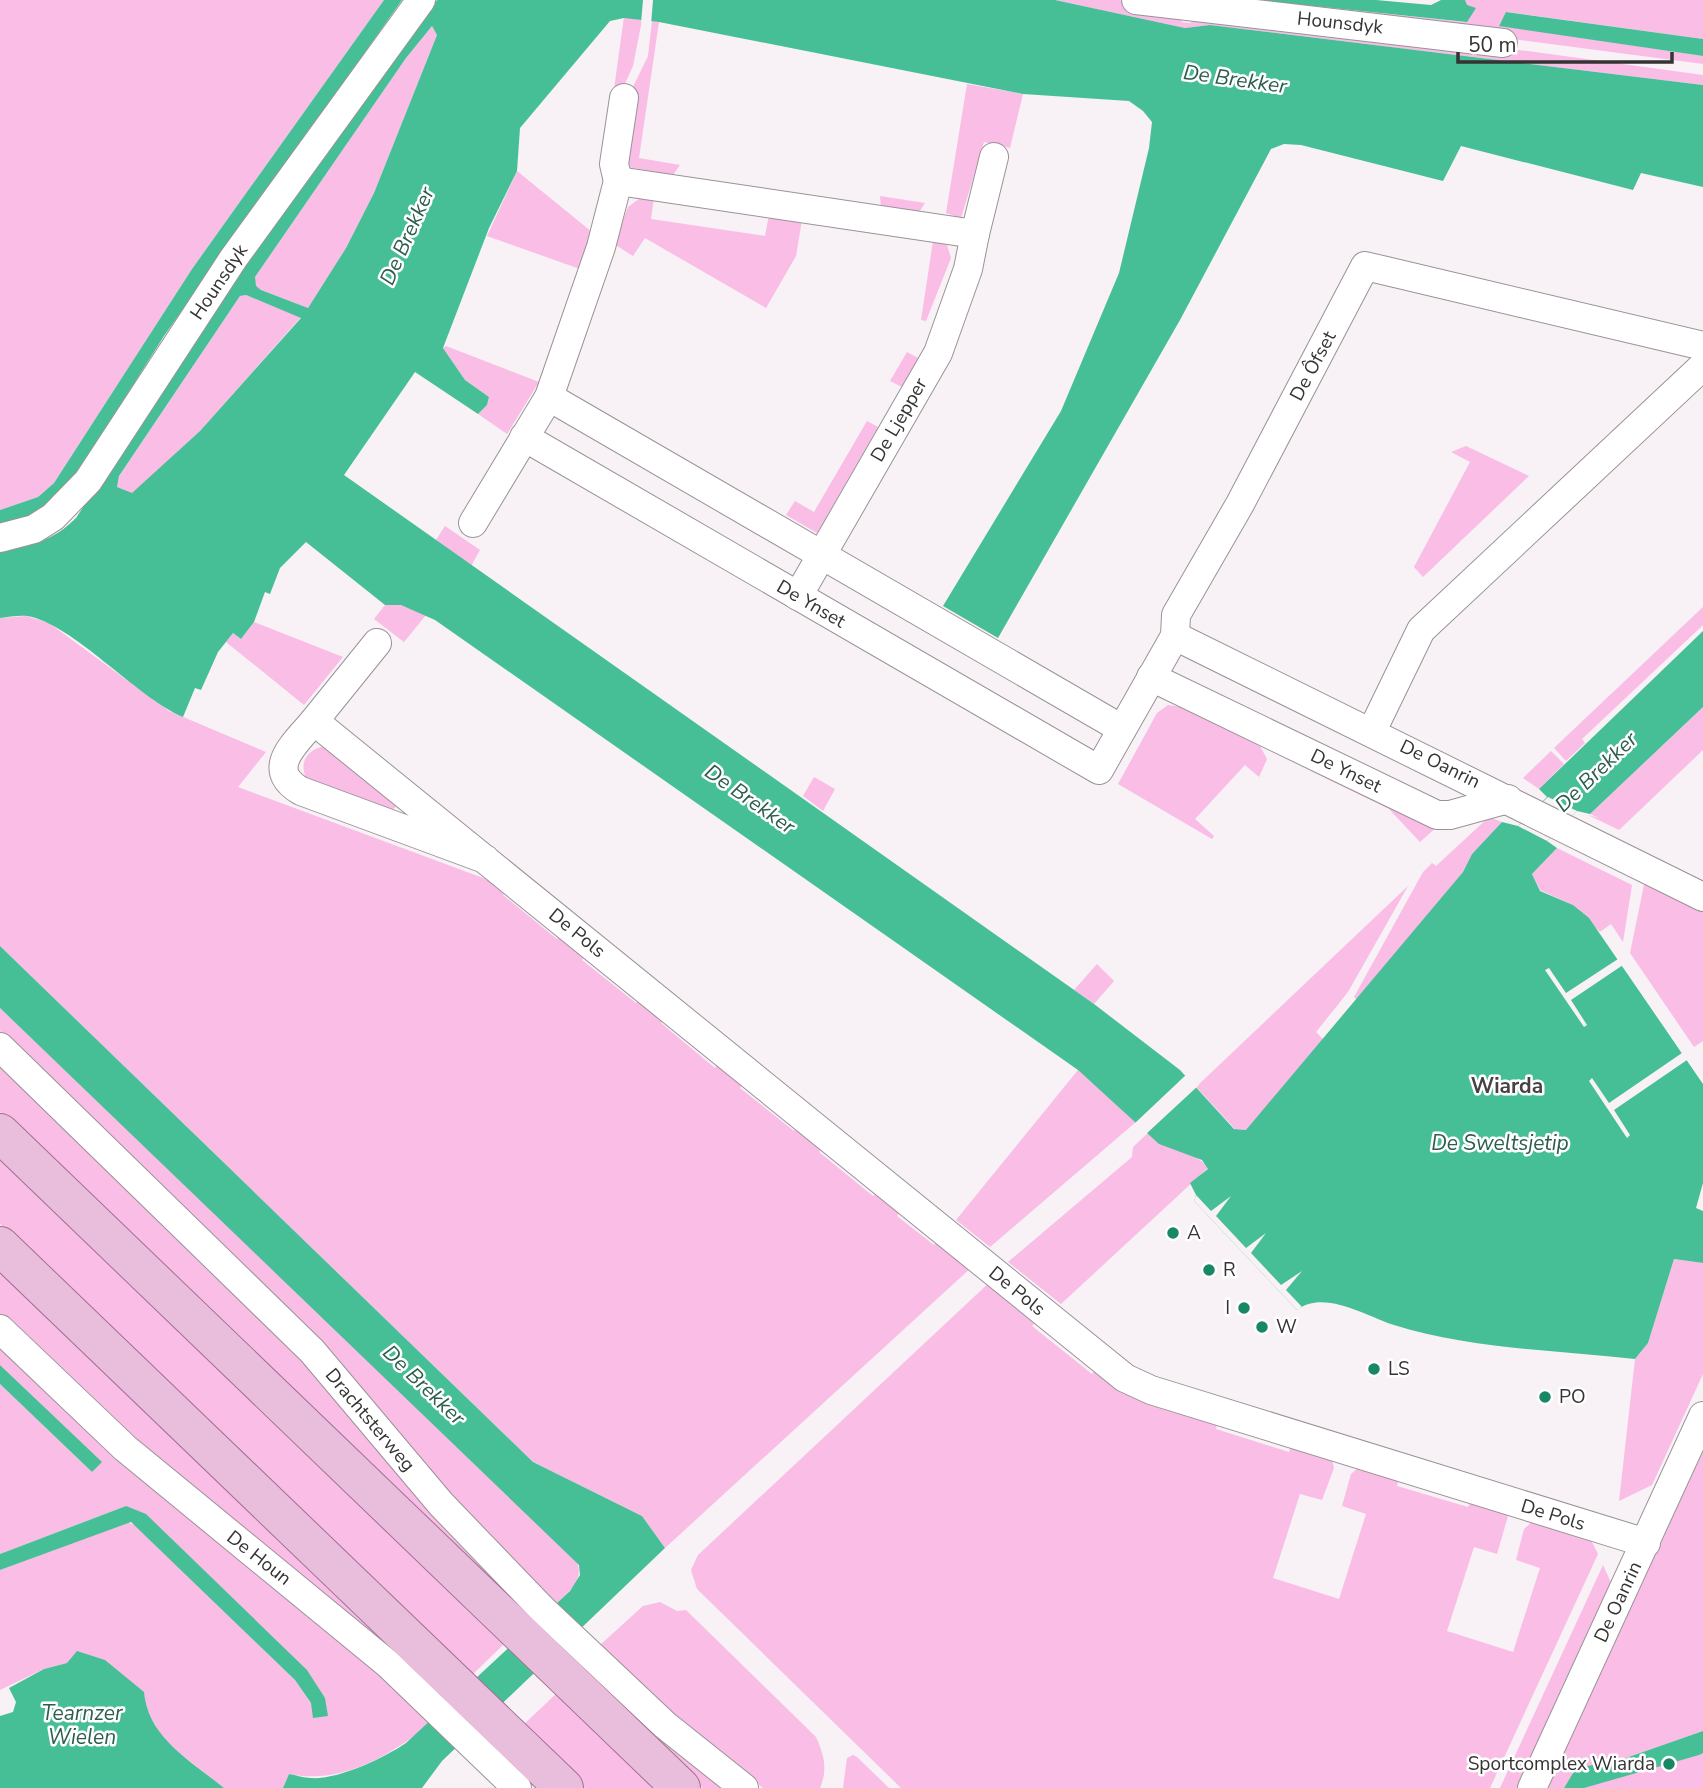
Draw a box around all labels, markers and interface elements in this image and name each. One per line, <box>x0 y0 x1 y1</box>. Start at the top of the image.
street label: Hounsdyk <box>1296 6 1385 40</box>
scale bar <box>1458 21 1672 65</box>
text: 50 m <box>1468 31 1517 59</box>
water label: De Brekker <box>1181 58 1289 100</box>
water label: De Brekker <box>373 182 441 289</box>
street label: Hounsdyk <box>184 239 254 325</box>
street label: De Ôfset <box>1284 326 1342 406</box>
street label: De Ljepper <box>864 373 934 467</box>
street label: De Ynset <box>772 574 851 634</box>
water label: De Brekker <box>1549 725 1644 818</box>
street label: De Oanrin <box>1395 733 1485 795</box>
street label: De Ynset <box>1306 743 1386 799</box>
water label: De Brekker <box>699 758 801 841</box>
street label: De Pols <box>543 902 611 964</box>
district label: Wiarda <box>1471 1072 1543 1100</box>
water label: De Sweltsjetip <box>1431 1129 1569 1157</box>
place label: A <box>1187 1220 1201 1246</box>
marker: A <box>1165 1225 1181 1241</box>
place label: R <box>1223 1257 1236 1283</box>
street label: De Pols <box>983 1260 1051 1322</box>
marker: R <box>1201 1262 1217 1278</box>
place label: I <box>1225 1295 1230 1321</box>
marker: I <box>1236 1300 1252 1316</box>
place label: W <box>1276 1314 1297 1340</box>
marker: W <box>1254 1319 1270 1335</box>
water label: De Brekker <box>377 1339 472 1432</box>
place label: LS <box>1388 1356 1410 1382</box>
marker: LS <box>1366 1361 1382 1377</box>
street label: Drachtsterweg <box>319 1363 421 1477</box>
place label: PO <box>1559 1384 1585 1410</box>
marker: PO <box>1537 1389 1553 1405</box>
street label: De Pols <box>1518 1493 1588 1537</box>
street label: De Houn <box>221 1524 297 1592</box>
street label: De Oanrin <box>1588 1557 1648 1647</box>
water label: Tearnzer Wielen <box>42 1699 123 1751</box>
place label: Sportcomplex Wiarda <box>1468 1751 1655 1777</box>
marker: Sportcomplex Wiarda <box>1661 1756 1677 1772</box>

